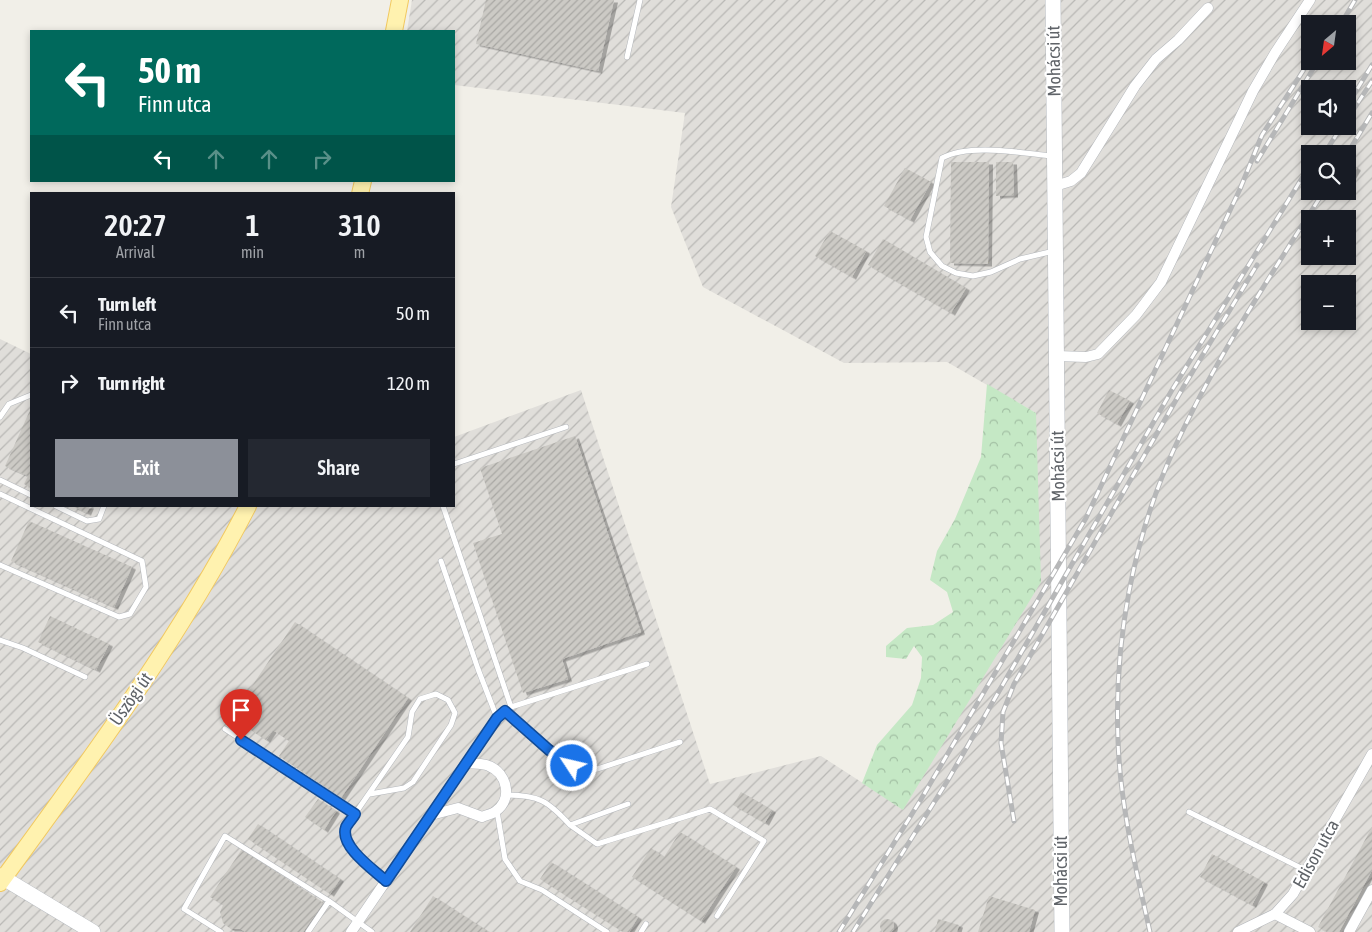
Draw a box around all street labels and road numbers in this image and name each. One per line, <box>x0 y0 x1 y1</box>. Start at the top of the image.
street label: Mohácsi út <box>1042 25 1065 97</box>
street label: Mohácsi út <box>1046 430 1069 502</box>
street label: Üszögi út <box>105 668 156 729</box>
street label: Edison utca <box>1288 816 1343 892</box>
street label: Mohácsi út <box>1050 835 1071 907</box>

